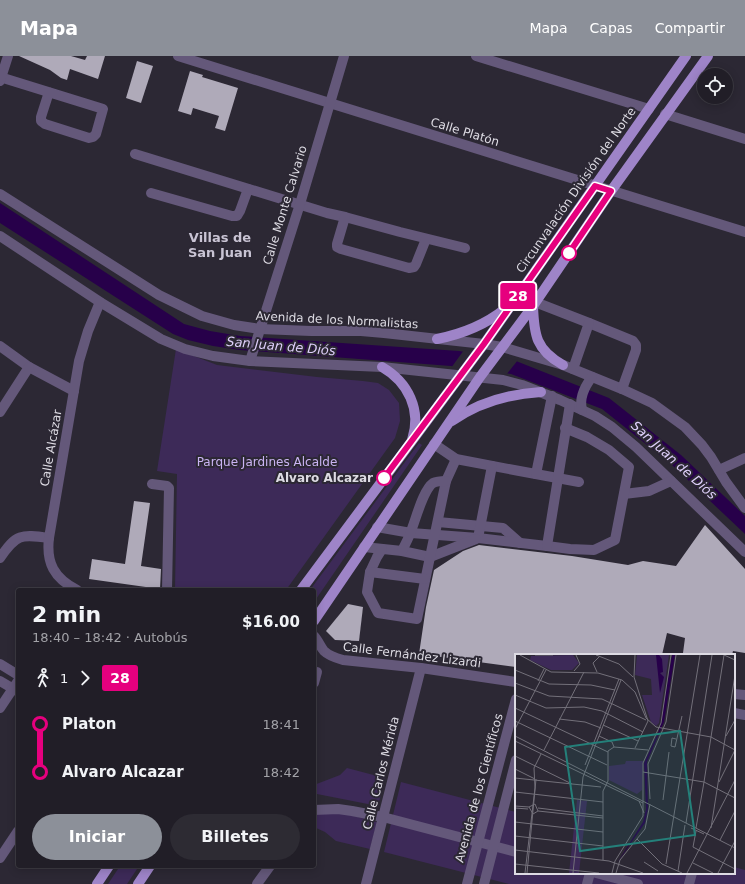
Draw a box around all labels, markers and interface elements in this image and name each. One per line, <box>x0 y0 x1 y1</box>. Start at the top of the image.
text: Mapa <box>20 17 78 39</box>
text: Mapa <box>529 20 568 36</box>
text: Capas <box>590 20 633 36</box>
text: Compartir <box>655 20 725 36</box>
map controls <box>697 68 733 104</box>
button: locate <box>697 68 733 104</box>
street label: Circunvalación División del Norte <box>513 105 639 275</box>
street label: Calle Platón <box>429 115 501 149</box>
street label: Calle Monte Calvario <box>260 144 310 266</box>
district label: Villas de San Juan <box>188 230 252 260</box>
unlabelled marker <box>561 245 577 261</box>
line badge: 28 <box>500 283 536 309</box>
text: 28 <box>508 288 528 304</box>
street label: Avenida de los Normalistas <box>255 309 419 331</box>
water label: San Juan de Diós <box>226 334 337 358</box>
street label: Calle Alcázar <box>37 408 65 487</box>
water label: San Juan de Diós <box>628 418 720 502</box>
park label: Parque Jardines Alcalde <box>197 455 337 469</box>
marker: Alvaro Alcazar <box>376 470 392 486</box>
place label: Alvaro Alcazar <box>276 471 373 485</box>
text: 2 min <box>32 602 101 627</box>
text: $16.00 <box>242 613 300 631</box>
text: 18:40 – 18:42 · Autobús <box>32 630 188 645</box>
street label: Calle Fernández Lizardi <box>342 640 482 670</box>
inset map <box>515 654 735 874</box>
icon: walk <box>32 667 54 689</box>
icon: forward <box>74 667 96 689</box>
text: 28 <box>110 670 130 686</box>
text: 1 <box>60 671 68 686</box>
street label: Avenida de los Científicos <box>452 712 506 864</box>
text: Platon <box>62 715 116 733</box>
street label: Calle Carlos Mérida <box>360 715 402 831</box>
text: 18:41 <box>263 717 300 732</box>
text: Alvaro Alcazar <box>62 763 184 781</box>
text: 18:42 <box>263 765 300 780</box>
button: Iniciar <box>32 814 162 860</box>
button: Billetes <box>170 814 300 860</box>

